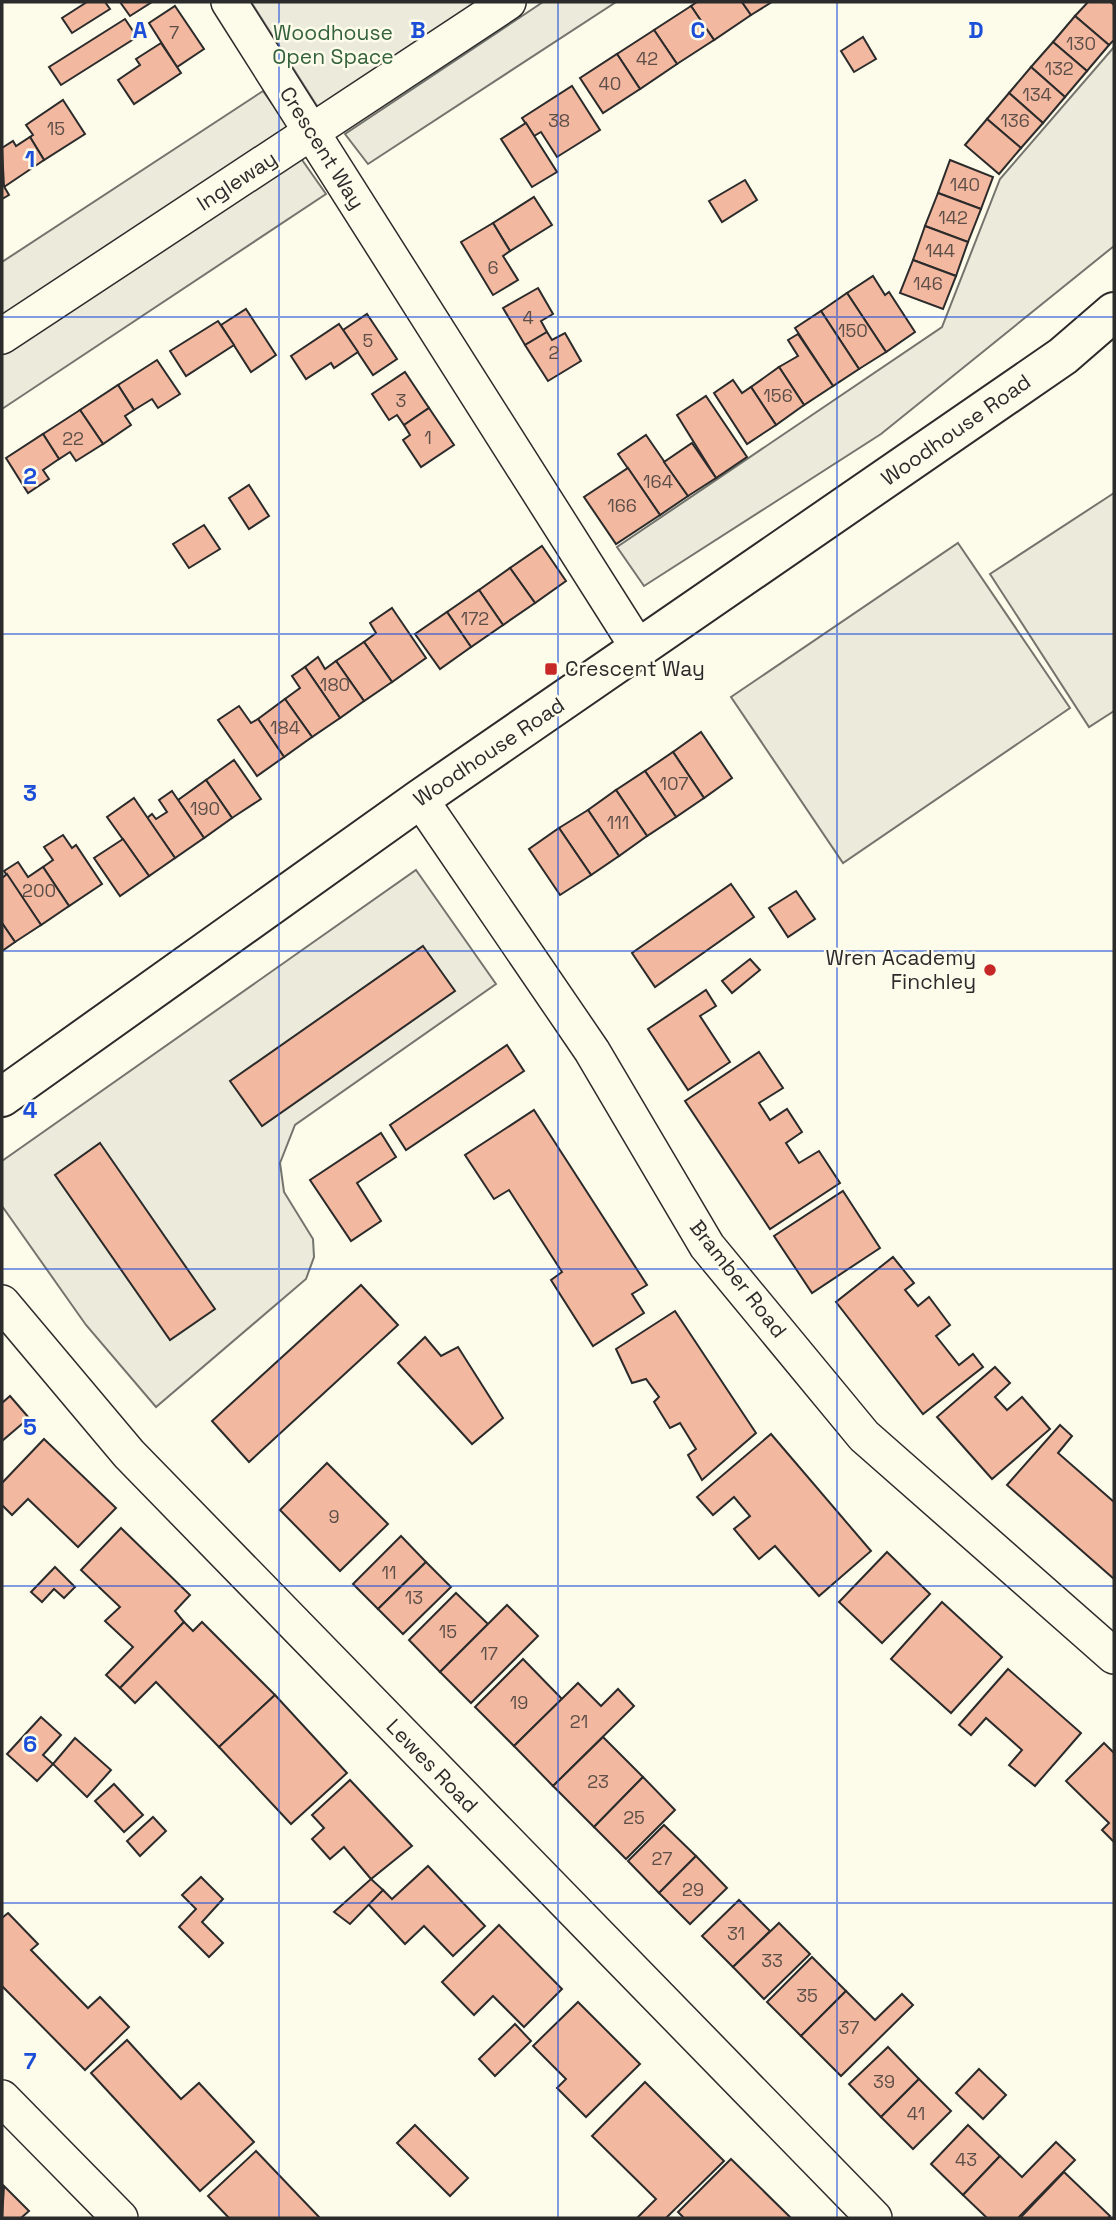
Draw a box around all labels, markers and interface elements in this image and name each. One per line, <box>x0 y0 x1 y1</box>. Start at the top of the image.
text: A <box>133 15 148 45</box>
text: B <box>410 15 426 45</box>
text: C <box>691 15 705 45</box>
text: D <box>968 15 984 45</box>
park label: Woodhouse Open Space <box>272 19 394 70</box>
house number: 7 <box>169 21 179 44</box>
house number: 130 <box>1066 32 1096 55</box>
house number: 42 <box>636 47 658 70</box>
house number: 132 <box>1044 57 1074 80</box>
house number: 40 <box>599 72 621 95</box>
street label: Crescent Way <box>274 81 371 214</box>
house number: 134 <box>1022 83 1052 106</box>
house number: 38 <box>548 109 570 132</box>
house number: 136 <box>1000 109 1030 132</box>
house number: 15 <box>47 117 65 140</box>
text: 1 <box>25 144 35 174</box>
street label: Ingleway <box>192 145 282 216</box>
house number: 140 <box>950 173 980 196</box>
house number: 142 <box>938 206 968 229</box>
house number: 144 <box>925 239 955 262</box>
house number: 6 <box>487 256 499 279</box>
house number: 146 <box>913 272 943 295</box>
house number: 4 <box>522 306 534 329</box>
house number: 150 <box>838 319 868 342</box>
house number: 5 <box>363 329 373 352</box>
house number: 2 <box>549 341 559 364</box>
street label: Woodhouse Road <box>876 368 1036 491</box>
house number: 156 <box>763 384 793 407</box>
house number: 3 <box>396 389 406 412</box>
house number: 1 <box>424 426 432 449</box>
house number: 22 <box>62 427 84 450</box>
text: 2 <box>23 461 37 491</box>
house number: 164 <box>643 470 673 493</box>
house number: 166 <box>607 494 637 517</box>
house number: 172 <box>461 607 489 630</box>
place label: Crescent Way <box>565 655 705 682</box>
marker: Crescent Way <box>543 661 559 677</box>
house number: 180 <box>320 673 350 696</box>
street label: Woodhouse Road <box>408 691 570 812</box>
house number: 184 <box>270 716 300 739</box>
house number: 107 <box>660 772 688 795</box>
text: 3 <box>23 778 37 808</box>
house number: 190 <box>190 797 220 820</box>
house number: 111 <box>607 811 629 834</box>
house number: 200 <box>22 879 56 902</box>
place label: Wren Academy Finchley <box>825 944 976 995</box>
marker: Wren Academy Finchley <box>982 962 998 978</box>
text: 4 <box>23 1095 38 1125</box>
street label: Bramber Road <box>684 1214 793 1343</box>
text: 5 <box>23 1412 37 1442</box>
house number: 9 <box>328 1505 340 1528</box>
house number: 11 <box>381 1561 397 1584</box>
house number: 13 <box>405 1586 423 1609</box>
house number: 15 <box>439 1620 457 1643</box>
house number: 17 <box>480 1642 498 1665</box>
house number: 19 <box>510 1691 528 1714</box>
house number: 21 <box>570 1710 588 1733</box>
street label: Lewes Road <box>381 1713 484 1818</box>
text: 6 <box>23 1729 37 1759</box>
house number: 23 <box>587 1770 609 1793</box>
house number: 25 <box>623 1806 645 1829</box>
house number: 27 <box>652 1847 672 1870</box>
house number: 29 <box>682 1878 704 1901</box>
house number: 31 <box>727 1922 745 1945</box>
house number: 33 <box>761 1949 783 1972</box>
house number: 35 <box>796 1984 818 2007</box>
house number: 37 <box>838 2016 860 2039</box>
text: 7 <box>24 2046 37 2076</box>
house number: 39 <box>873 2070 895 2093</box>
house number: 41 <box>907 2102 925 2125</box>
house number: 43 <box>955 2148 977 2171</box>

